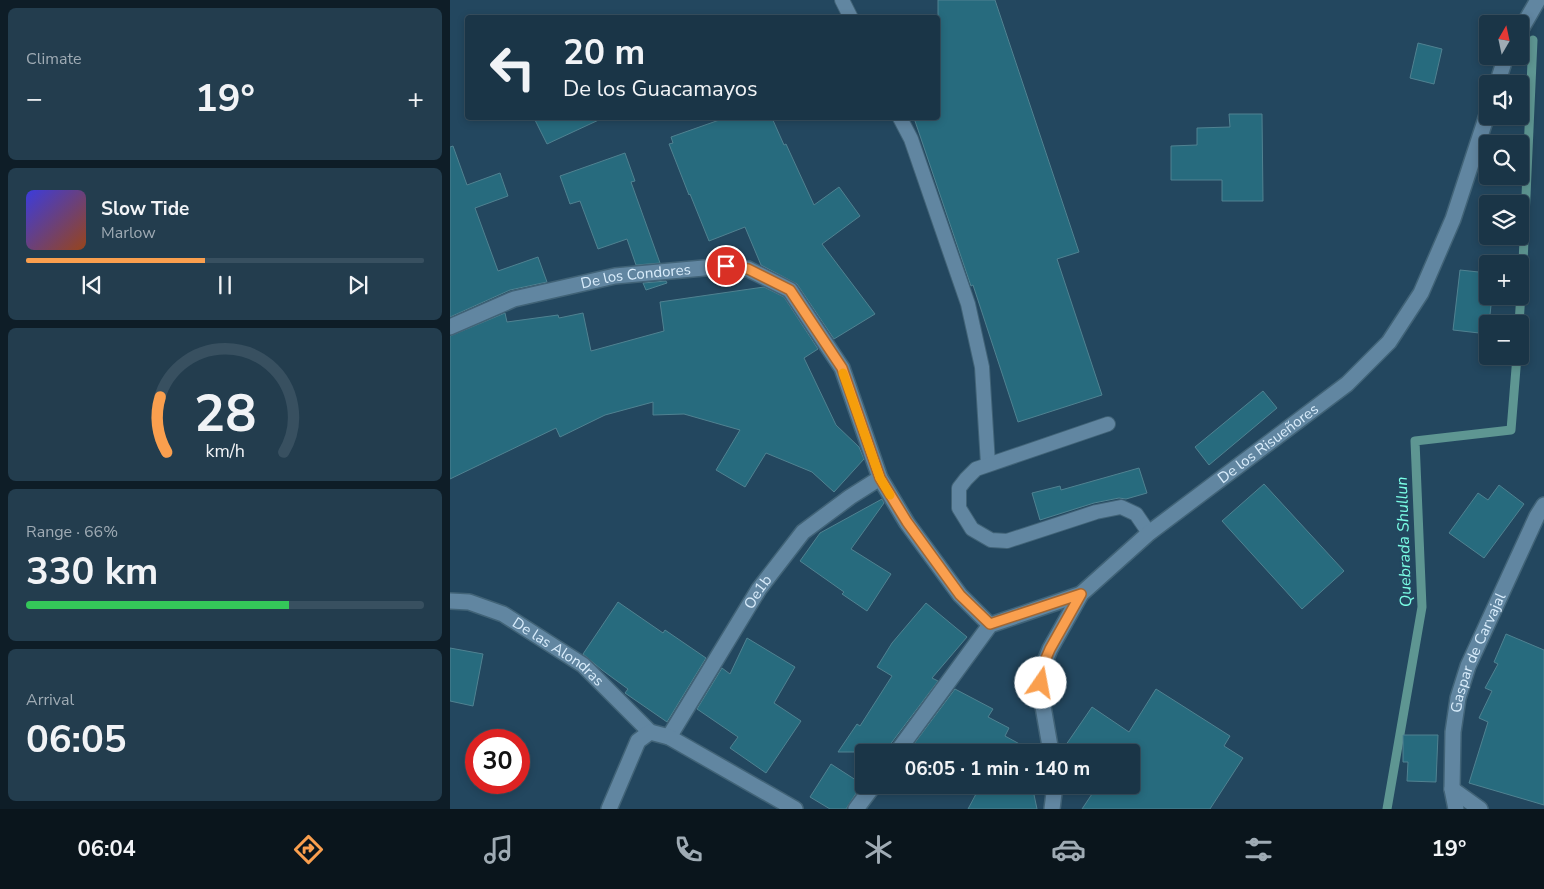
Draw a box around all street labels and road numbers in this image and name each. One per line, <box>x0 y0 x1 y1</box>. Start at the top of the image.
street label: De los Condores <box>579 259 692 293</box>
street label: De los Risueñores <box>1213 399 1322 488</box>
street label: Oe1b <box>739 570 776 613</box>
street label: Gaspar de Carvajal <box>1446 589 1511 714</box>
street label: De las Alondras <box>509 613 608 690</box>

